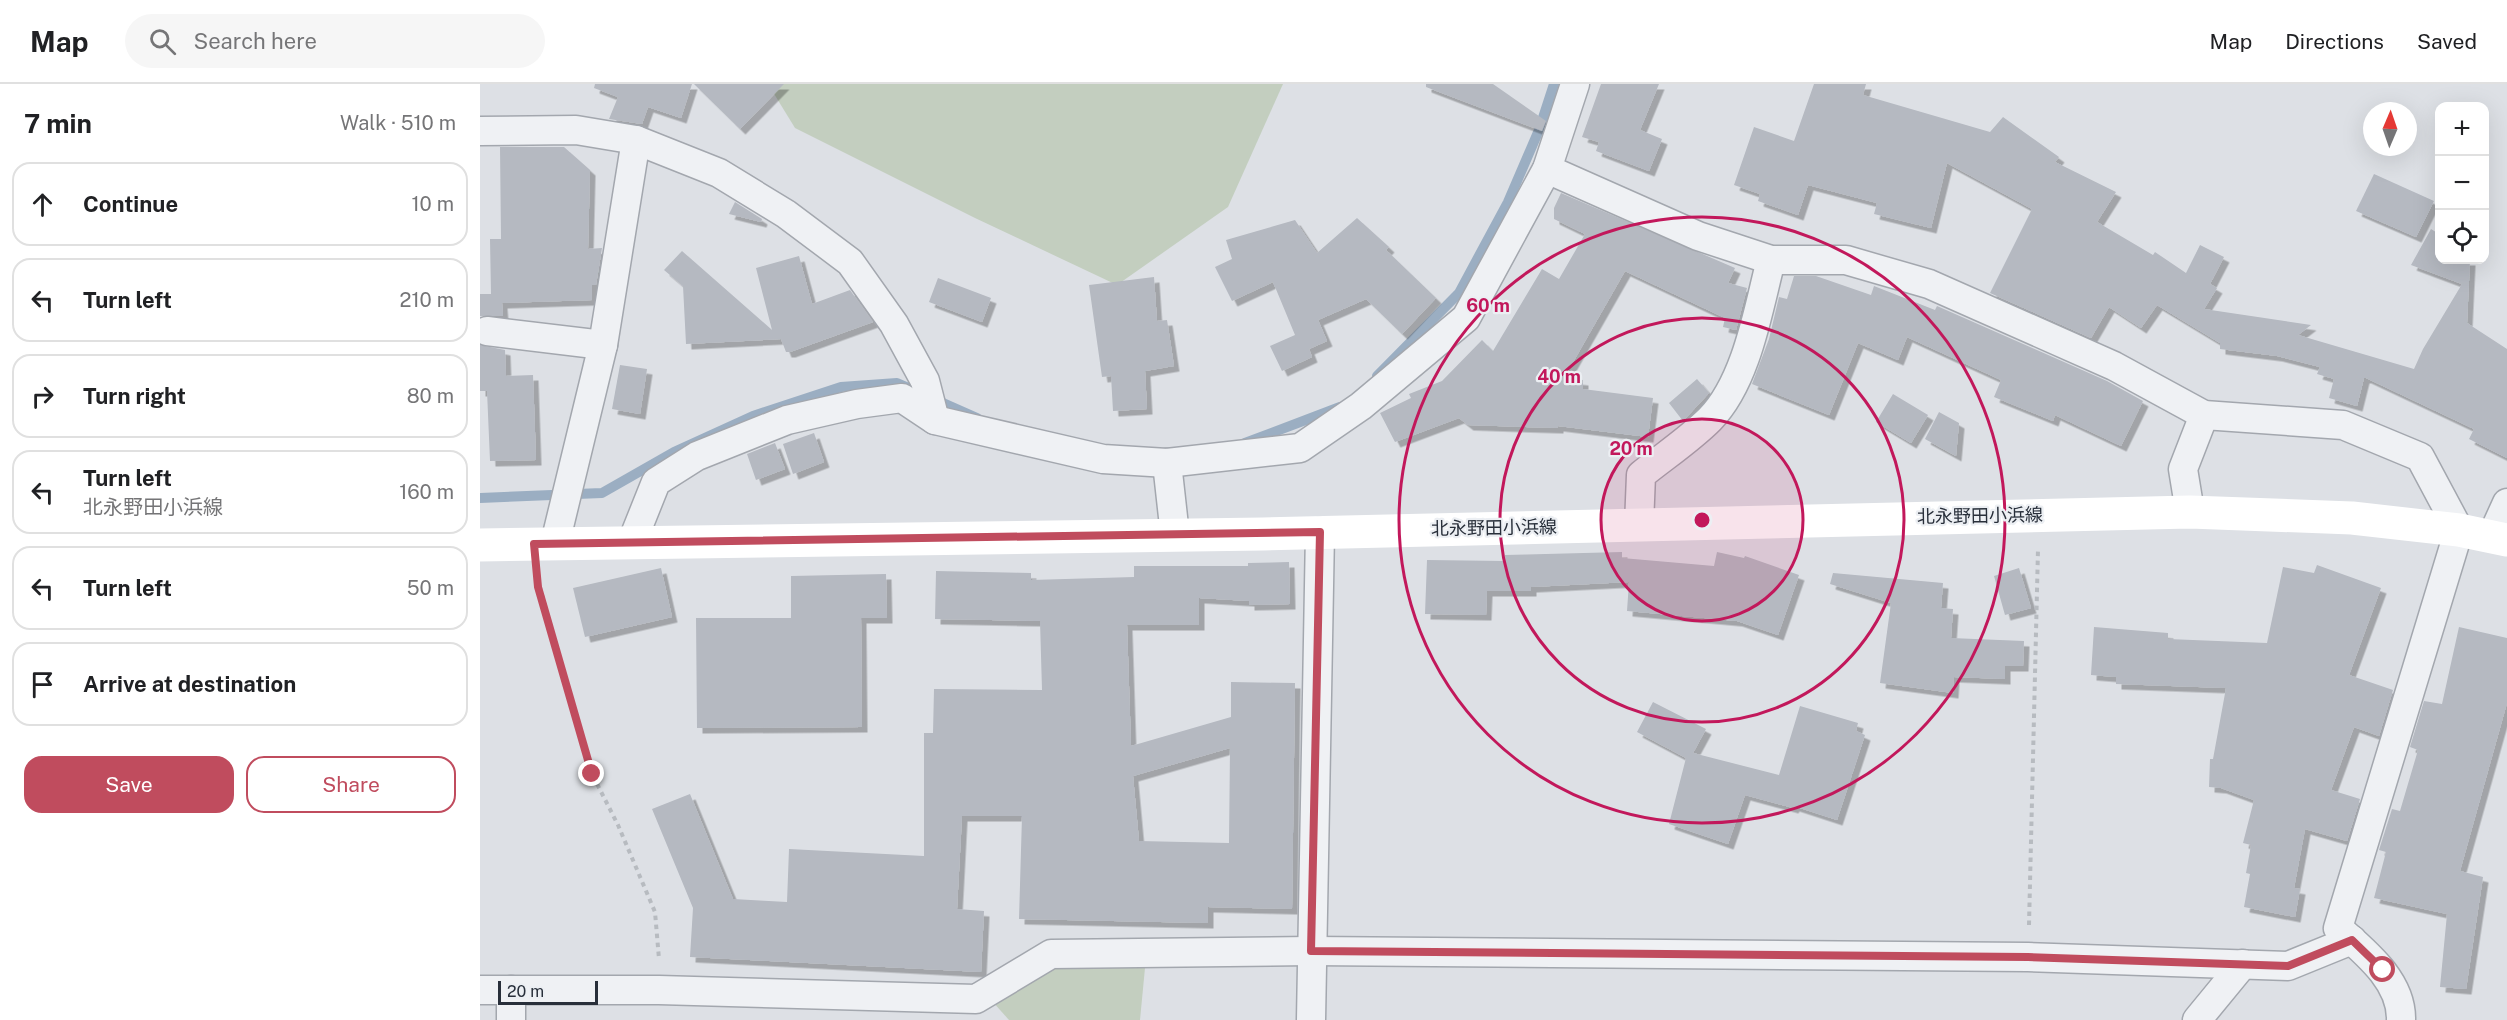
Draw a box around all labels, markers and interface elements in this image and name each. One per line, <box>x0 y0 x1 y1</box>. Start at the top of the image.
search box <box>125 14 545 68</box>
text: Map <box>30 25 89 58</box>
icon: search <box>146 25 179 58</box>
text: Search here <box>194 28 317 54</box>
text: Map <box>2210 29 2252 54</box>
text: Directions <box>2285 29 2384 54</box>
text: Saved <box>2417 29 2477 54</box>
north arrow <box>2363 102 2417 156</box>
map controls <box>2435 102 2489 264</box>
button: + <box>2435 102 2489 156</box>
text: 7 min <box>24 108 92 139</box>
text: Walk · 510 m <box>340 111 456 135</box>
button: − <box>2435 156 2489 210</box>
icon: ahead <box>26 188 59 221</box>
text: Continue <box>83 191 178 217</box>
text: 10 m <box>411 192 454 216</box>
button: locate <box>2435 210 2489 264</box>
icon: left <box>26 284 59 317</box>
text: Turn left <box>83 287 172 313</box>
text: 210 m <box>400 288 454 312</box>
text: 60 m <box>1466 295 1510 316</box>
text: 40 m <box>1537 366 1581 387</box>
icon: right <box>26 380 59 413</box>
text: Turn right <box>83 383 186 409</box>
text: 80 m <box>407 384 454 408</box>
text: 20 m <box>1609 438 1653 459</box>
text: Turn left <box>83 465 172 491</box>
icon: left <box>26 476 59 509</box>
text: 160 m <box>399 480 454 504</box>
text: 北永野田小浜線 <box>83 495 223 519</box>
street label: 北永野田小浜線 <box>1917 504 2043 527</box>
centre of rings <box>1692 510 1712 530</box>
street label: 北永野田小浜線 <box>1431 516 1557 539</box>
icon: left <box>26 572 59 605</box>
text: Turn left <box>83 575 172 601</box>
text: 50 m <box>407 576 454 600</box>
icon: arrive <box>26 668 59 701</box>
text: Arrive at destination <box>83 671 296 697</box>
button: Save <box>24 756 234 813</box>
button: Share <box>246 756 456 813</box>
route end <box>578 760 604 786</box>
route start <box>2369 956 2395 982</box>
scale bar <box>498 978 598 1006</box>
text: 20 m <box>507 982 544 1001</box>

